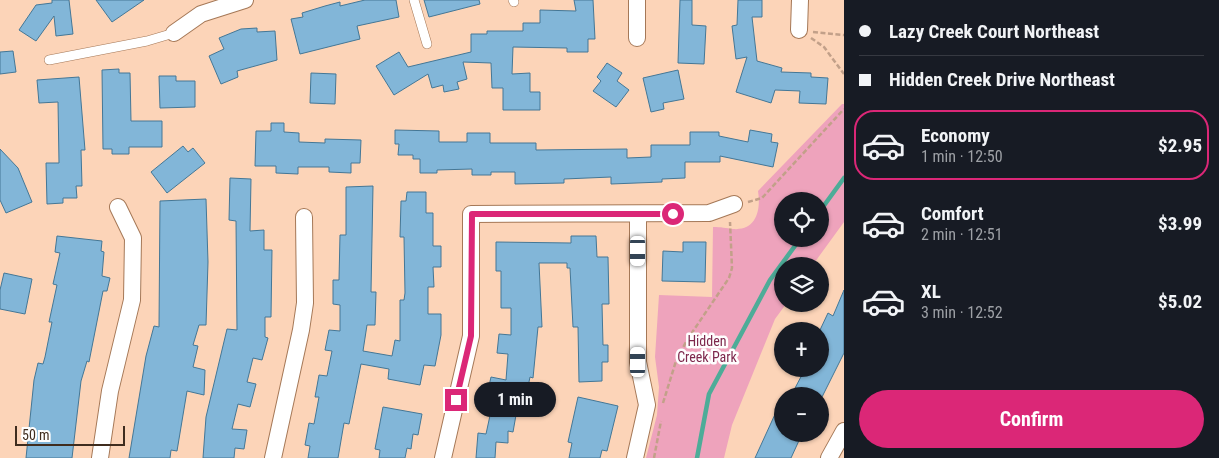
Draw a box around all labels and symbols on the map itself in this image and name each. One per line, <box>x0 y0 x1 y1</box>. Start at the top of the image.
route start <box>662 203 684 225</box>
car <box>630 236 645 266</box>
park label: Hidden Creek Park <box>677 333 738 365</box>
car <box>630 347 645 377</box>
callout: 1 min <box>474 382 556 418</box>
route end <box>445 389 467 411</box>
scale bar <box>15 423 125 446</box>

